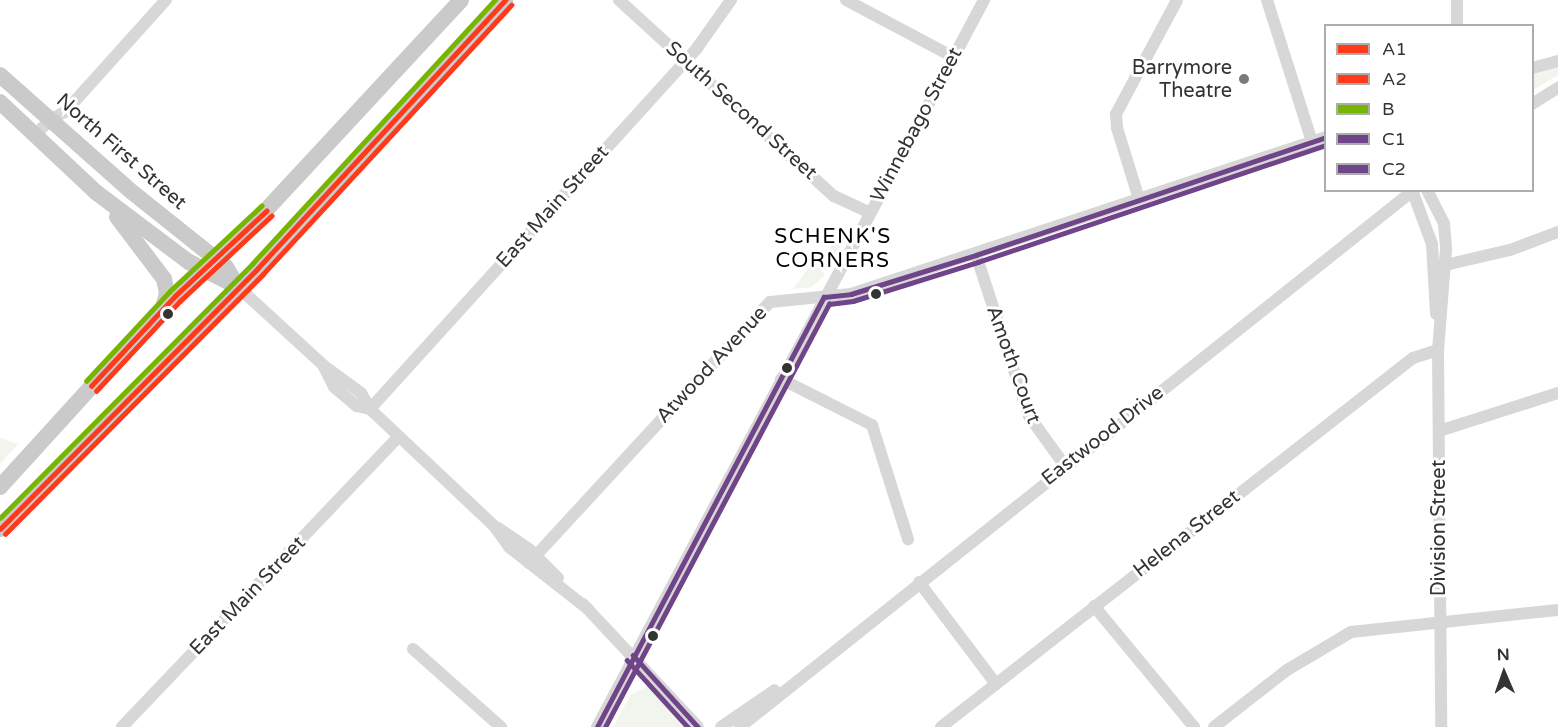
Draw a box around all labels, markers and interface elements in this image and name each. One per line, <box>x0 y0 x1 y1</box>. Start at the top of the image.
legend <box>1324 24 1534 192</box>
street label: South Second Street <box>660 37 822 185</box>
text: A1 <box>1382 38 1407 60</box>
street label: Winnebago Street <box>866 44 968 206</box>
place label: Barrymore Theatre <box>1132 56 1232 103</box>
text: A2 <box>1382 68 1407 90</box>
marker: Barrymore Theatre <box>1237 72 1251 86</box>
street label: North First Street <box>51 89 191 215</box>
text: B <box>1382 98 1394 120</box>
text: C1 <box>1382 128 1406 150</box>
street label: East Main Street <box>492 141 614 273</box>
text: C2 <box>1382 158 1406 180</box>
district label: SCHENK'S CORNERS <box>774 224 892 274</box>
unlabelled marker <box>870 288 882 300</box>
street label: Atwood Avenue <box>652 301 772 429</box>
street label: Amoth Court <box>981 303 1045 427</box>
unlabelled marker <box>162 308 174 320</box>
unlabelled marker <box>781 362 793 374</box>
street label: Eastwood Drive <box>1037 381 1169 491</box>
street label: Division Street <box>1427 460 1451 596</box>
street label: Helena Street <box>1129 485 1245 583</box>
street label: East Main Street <box>185 531 311 661</box>
unlabelled marker <box>647 630 659 642</box>
north arrow <box>1474 643 1534 703</box>
text: N <box>1497 645 1510 665</box>

